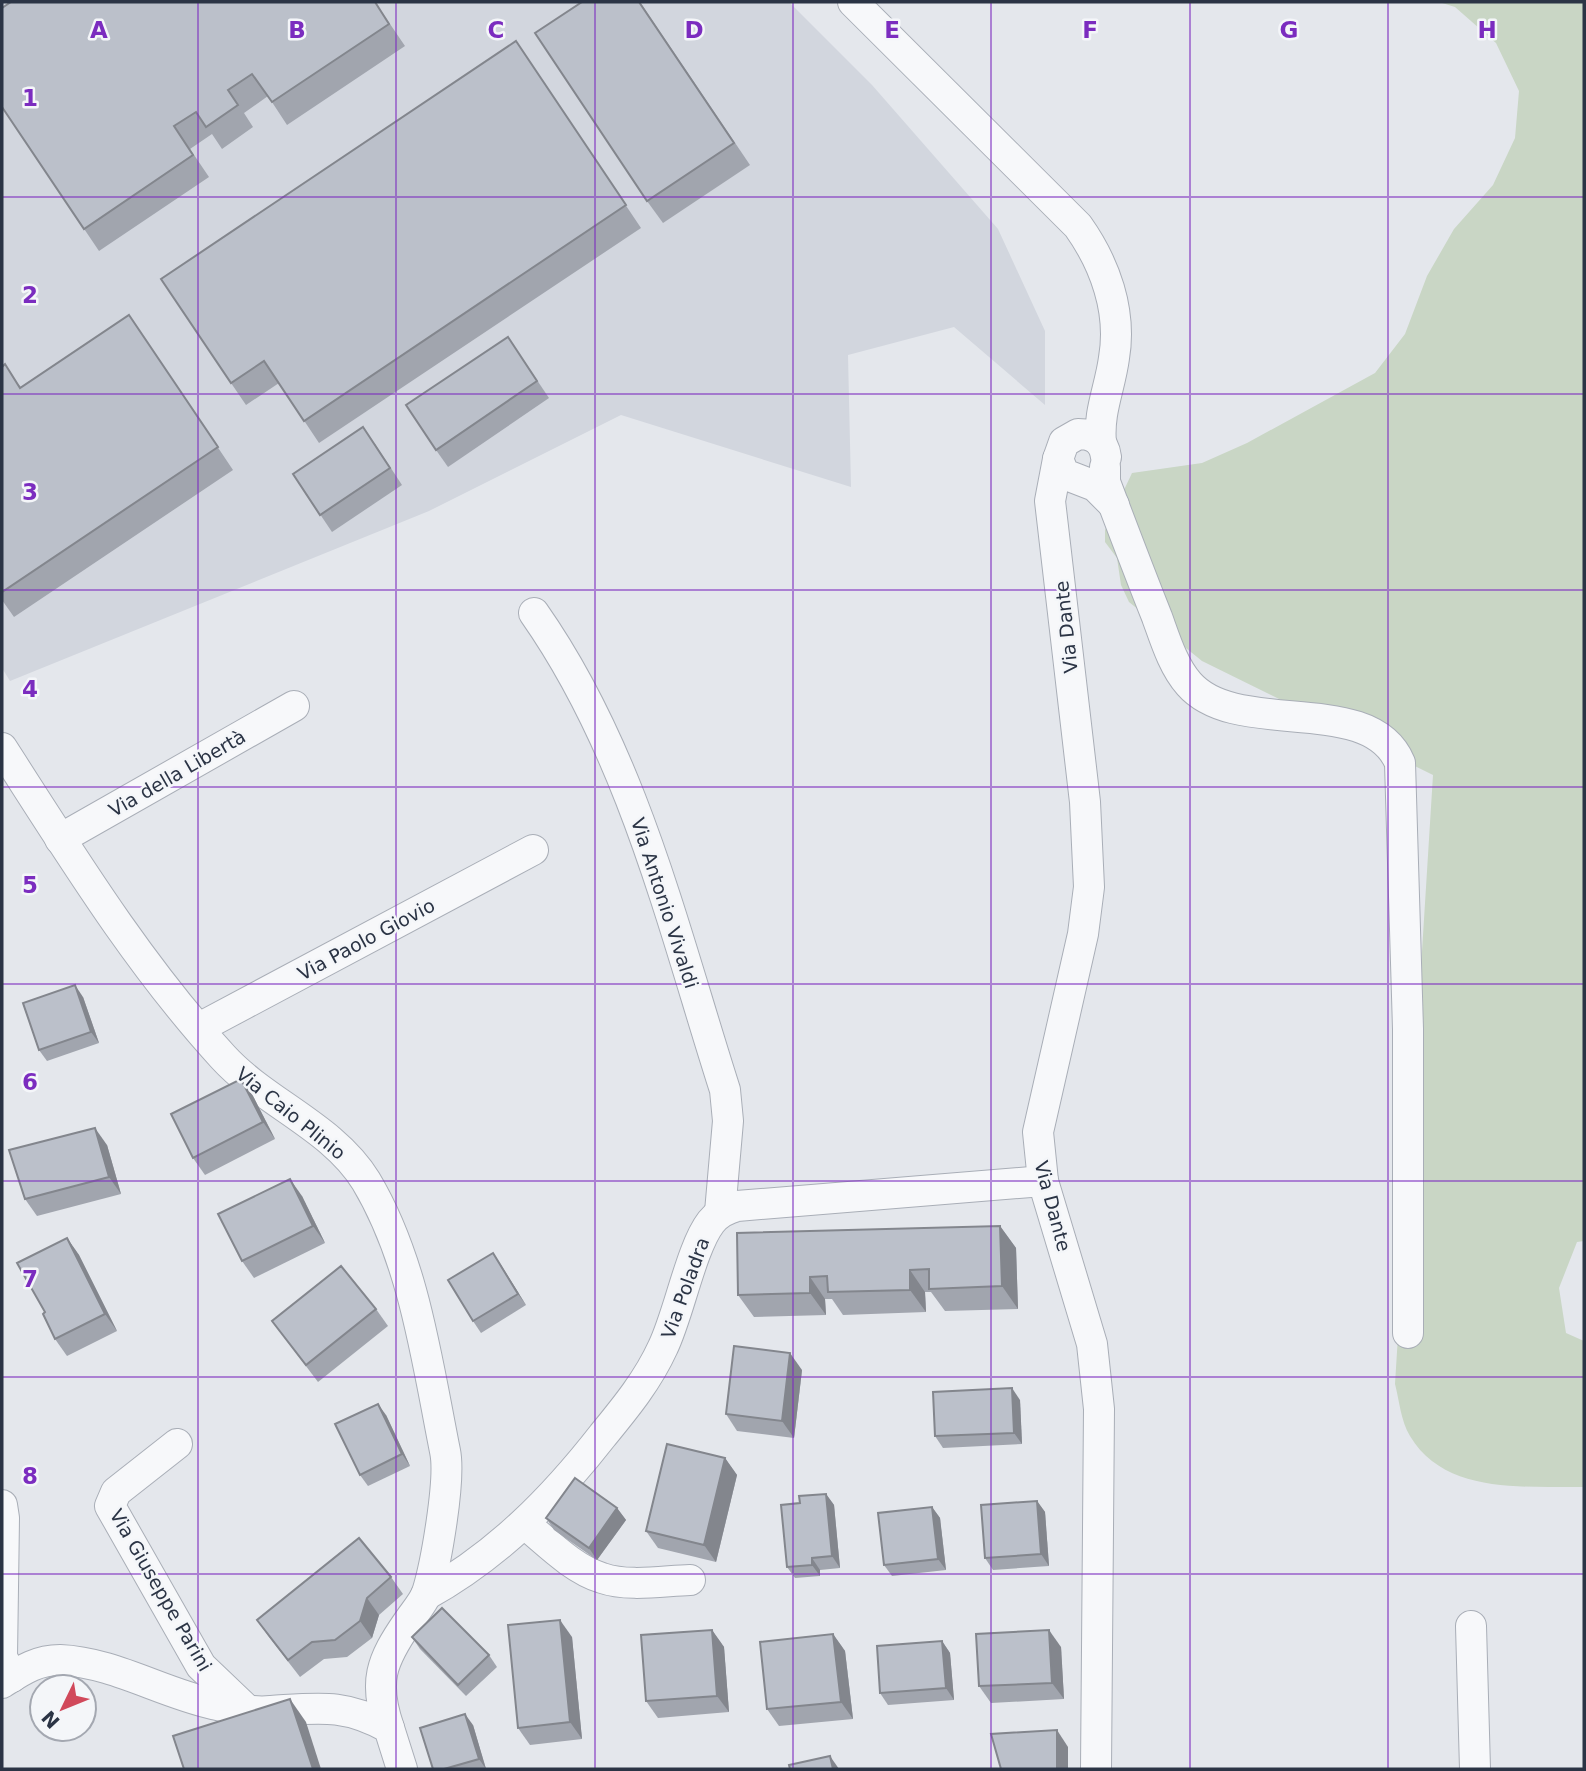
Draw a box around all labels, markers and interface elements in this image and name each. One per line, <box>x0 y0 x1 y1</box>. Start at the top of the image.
text: A <box>90 17 108 43</box>
text: B <box>288 17 306 43</box>
text: C <box>488 17 504 43</box>
text: D <box>684 17 704 43</box>
text: E <box>884 17 900 43</box>
text: F <box>1082 17 1098 43</box>
text: G <box>1280 17 1298 43</box>
text: H <box>1477 17 1497 43</box>
text: 1 <box>22 85 38 111</box>
text: 2 <box>22 282 38 308</box>
text: 3 <box>22 479 38 505</box>
street label: Via Dante <box>1050 580 1082 674</box>
text: 4 <box>22 676 38 702</box>
street label: Via della Libertà <box>105 725 249 821</box>
street label: Via Antonio Vivaldi <box>627 815 703 991</box>
text: 5 <box>22 872 38 898</box>
street label: Via Paolo Giovio <box>294 894 438 984</box>
street label: Via Caio Plinio <box>232 1062 350 1164</box>
text: 6 <box>22 1069 38 1095</box>
street label: Via Dante <box>1030 1158 1076 1254</box>
street label: Via Poladra <box>656 1234 714 1342</box>
text: 7 <box>22 1266 38 1292</box>
text: 8 <box>22 1463 38 1489</box>
street label: Via Giuseppe Parini <box>106 1505 216 1675</box>
north arrow <box>28 1673 98 1743</box>
text: N <box>37 1706 64 1733</box>

